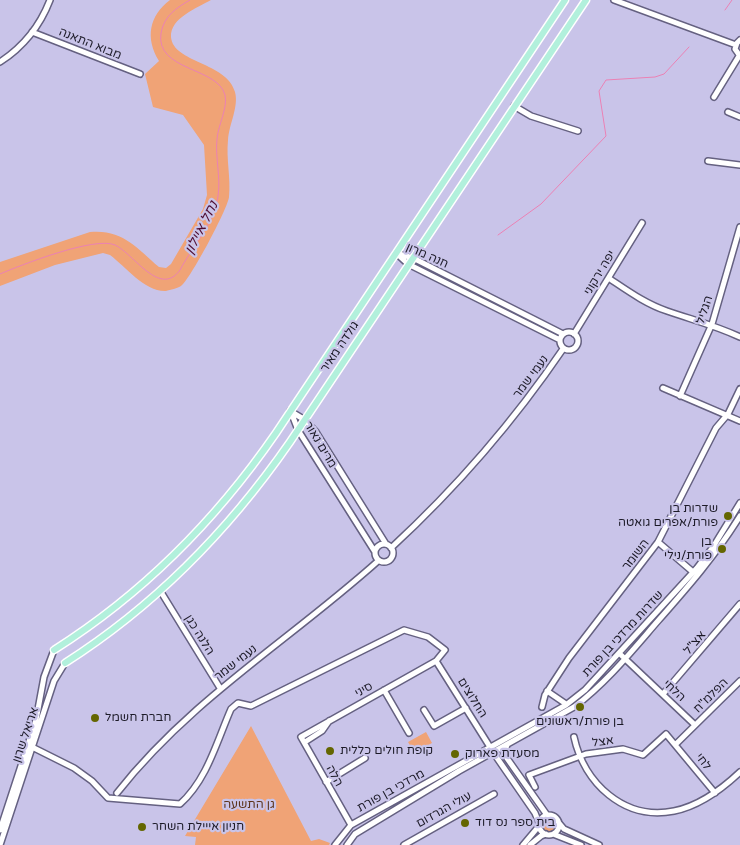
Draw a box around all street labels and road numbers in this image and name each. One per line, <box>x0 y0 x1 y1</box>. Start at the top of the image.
street label: מבוא התאנה <box>56 25 124 63</box>
street label: חנה מרון <box>404 240 450 272</box>
street label: יפה ירקוני <box>581 248 619 298</box>
street label: הגליל <box>694 294 716 326</box>
street label: גולדה מאיר <box>318 319 362 375</box>
street label: נעמי שמר <box>510 353 552 401</box>
street label: מרים נאור <box>301 419 339 471</box>
street label: השומר <box>619 537 653 573</box>
street label: שדרות מרדכי בן פורת <box>579 588 667 680</box>
street label: הלנה כגן <box>181 612 217 658</box>
street label: אצ"ל <box>681 628 709 658</box>
street label: נעמי שמר <box>212 642 260 684</box>
street label: החלוצים <box>454 675 490 721</box>
street label: הפלמ"ח <box>691 676 731 716</box>
street label: הלחי <box>660 677 688 705</box>
street label: סיני <box>353 679 375 701</box>
street label: אריאל שרון <box>10 705 42 765</box>
street label: אצל <box>591 734 615 750</box>
street label: לחי <box>692 751 714 773</box>
street label: הלה <box>322 763 346 789</box>
street label: מרדכי בן פורת <box>355 767 427 815</box>
street label: עולי הגרדום <box>414 789 474 831</box>

